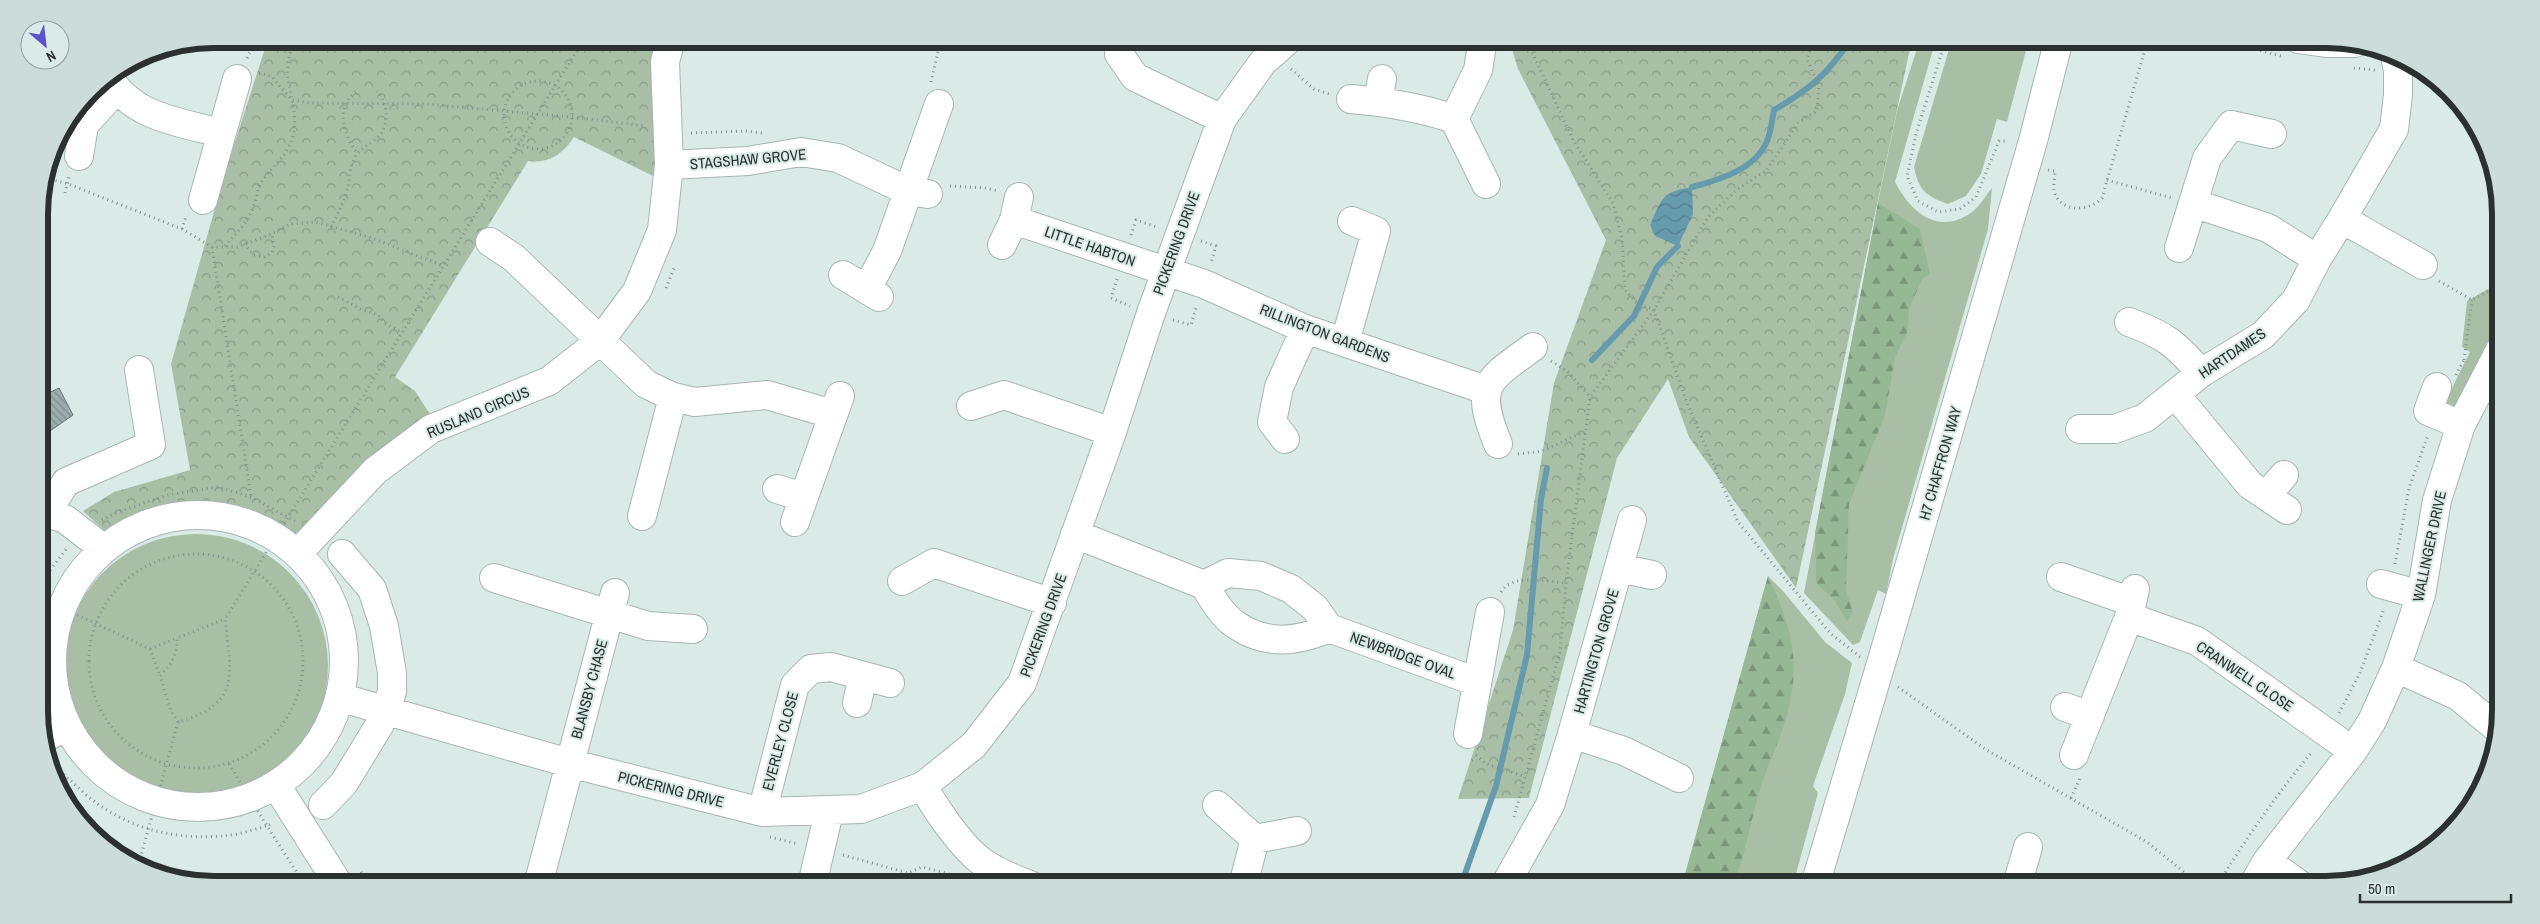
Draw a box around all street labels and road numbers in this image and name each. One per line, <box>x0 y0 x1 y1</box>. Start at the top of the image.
street label: STAGSHAW GROVE <box>689 143 807 175</box>
street label: PICKERING DRIVE <box>1148 188 1204 298</box>
street label: LITTLE HABTON <box>1042 221 1138 271</box>
street label: RILLINGTON GARDENS <box>1257 298 1393 368</box>
street label: HARTDAMES <box>2194 323 2270 383</box>
street label: RUSLAND CIRCUS <box>424 381 532 443</box>
street label: H7 CHAFFRON WAY <box>1914 403 1967 522</box>
street label: WALLINGER DRIVE <box>2407 489 2451 603</box>
street label: PICKERING DRIVE <box>1015 570 1071 680</box>
street label: HARTINGTON GROVE <box>1568 586 1624 716</box>
street label: NEWBRIDGE OVAL <box>1347 626 1459 684</box>
street label: CRANWELL CLOSE <box>2192 636 2298 716</box>
street label: BLANSBY CHASE <box>566 637 612 741</box>
street label: EVERLEY CLOSE <box>757 689 803 793</box>
street label: PICKERING DRIVE <box>616 766 726 812</box>

